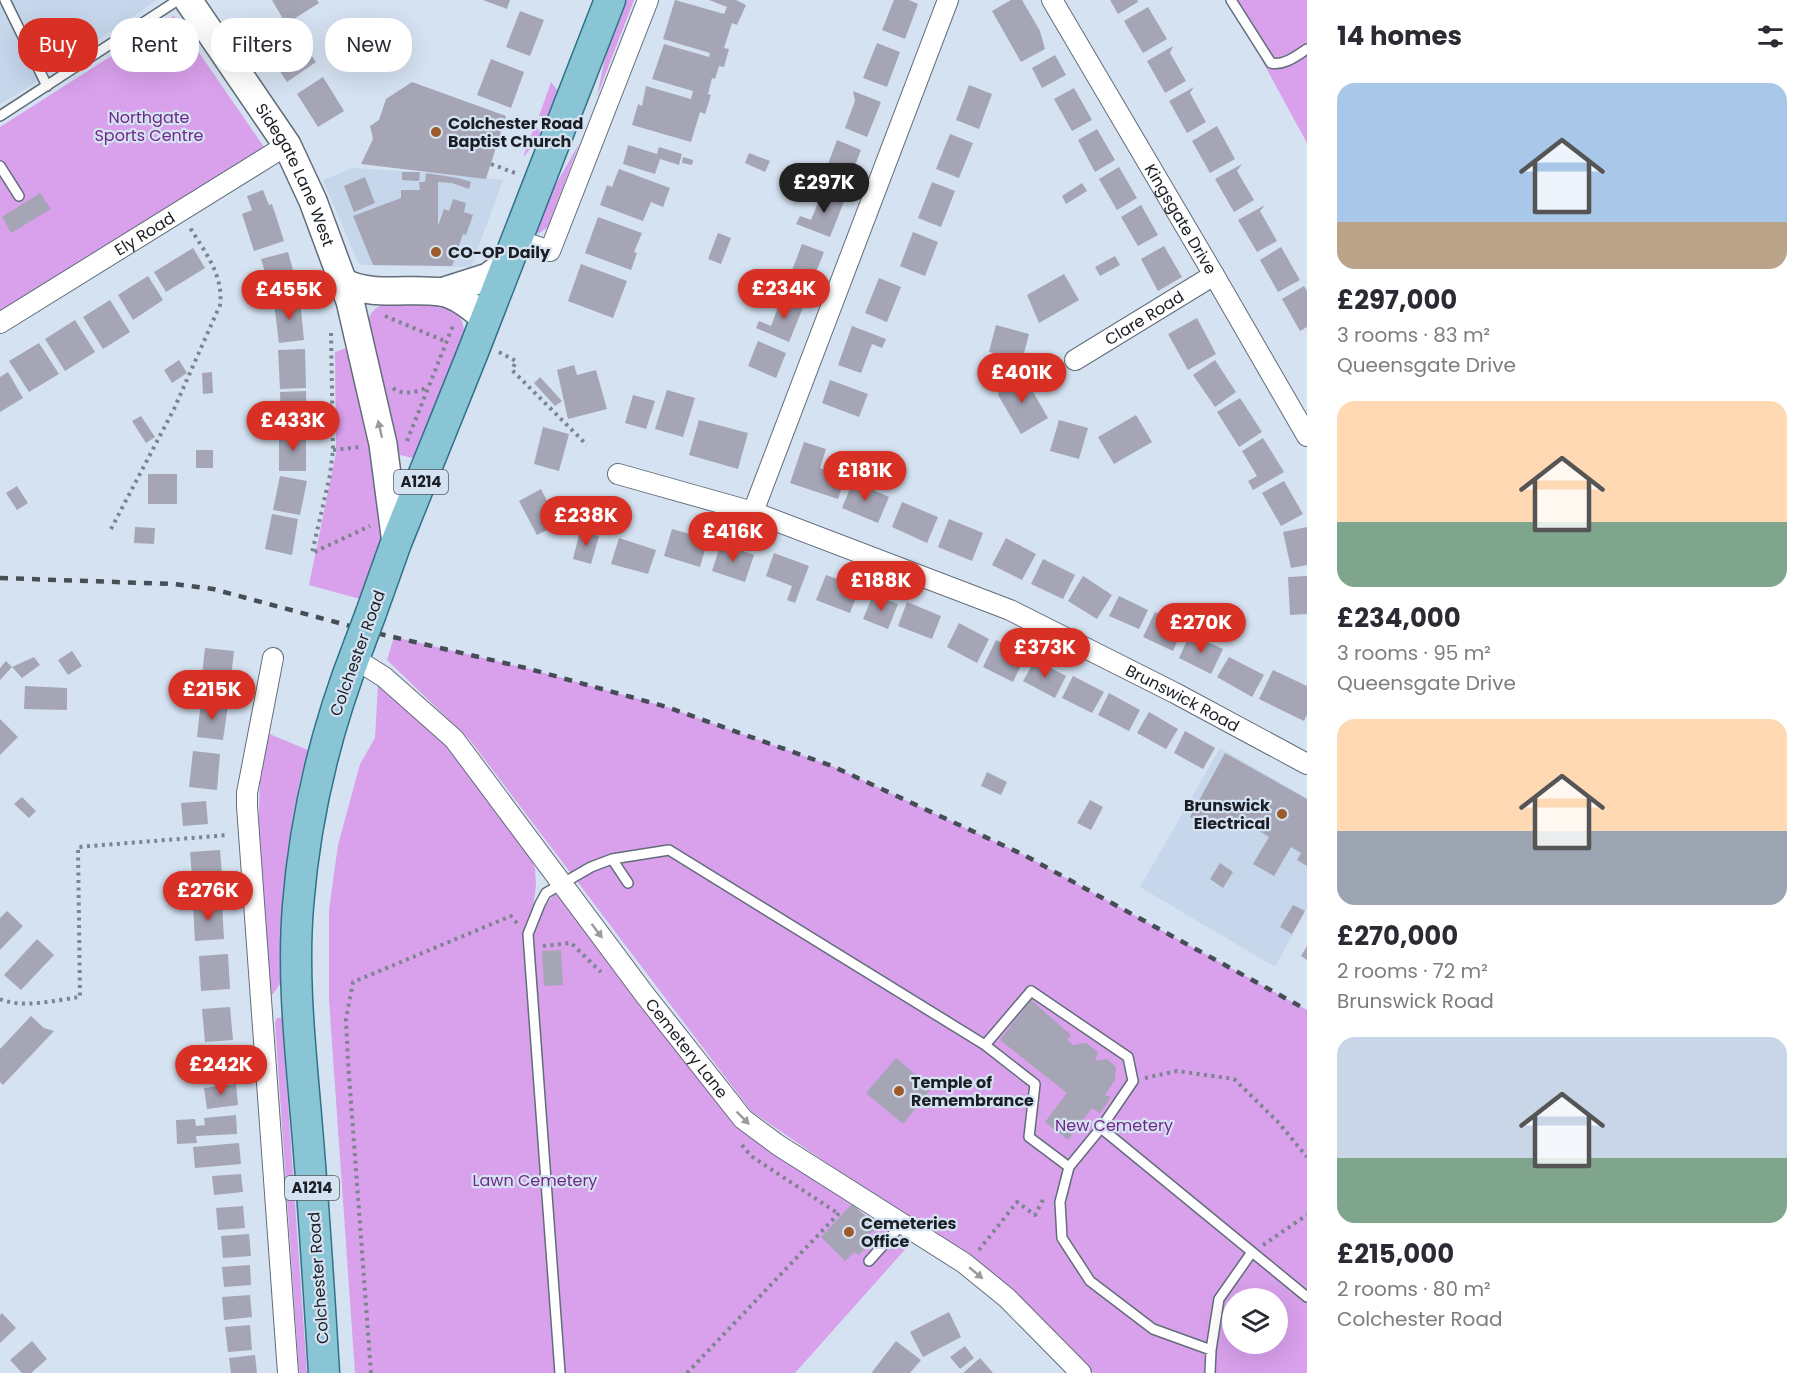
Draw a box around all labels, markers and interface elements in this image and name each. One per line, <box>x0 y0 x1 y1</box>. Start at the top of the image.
chip: Buy <box>18 18 98 72</box>
chip: Rent <box>110 18 199 72</box>
chip: Filters <box>211 18 313 72</box>
chip: New <box>325 18 412 72</box>
text: 14 homes <box>1337 18 1462 54</box>
icon: filters <box>1754 20 1787 53</box>
street label: Sidegate Lane West <box>250 99 340 250</box>
park label: Northgate Sports Centre <box>94 106 204 147</box>
place label: Colchester Road Baptist Church <box>448 112 583 153</box>
icon: home <box>1508 122 1616 230</box>
marker: Colchester Road Baptist Church <box>429 125 443 139</box>
street label: Kingsgate Drive <box>1139 160 1222 279</box>
pin: £297K <box>782 163 866 214</box>
text: £297K <box>793 168 855 196</box>
street label: Ely Road <box>110 206 179 261</box>
place label: CO-OP Daily <box>448 241 551 264</box>
marker: CO-OP Daily <box>429 245 443 259</box>
pin: £234K <box>742 269 826 320</box>
pin: £455K <box>247 270 331 321</box>
text: £234K <box>752 274 816 302</box>
text: £455K <box>256 275 322 303</box>
text: £297,000 <box>1337 282 1457 318</box>
street label: Clare Road <box>1100 285 1188 351</box>
text: 3 rooms · 83 m² <box>1337 321 1490 349</box>
text: Queensgate Drive <box>1337 351 1516 379</box>
pin: £401K <box>980 353 1064 404</box>
text: £401K <box>991 358 1053 386</box>
pin: £433K <box>251 401 335 452</box>
text: £433K <box>261 406 325 434</box>
one-way arrow <box>375 419 384 438</box>
icon: home <box>1508 440 1616 548</box>
pin: £181K <box>823 451 907 502</box>
text: £181K <box>837 456 893 484</box>
road number: A1214 <box>394 470 448 494</box>
pin: £238K <box>544 496 628 547</box>
text: £238K <box>554 501 618 529</box>
pin: £416K <box>691 512 775 563</box>
text: £416K <box>703 517 764 545</box>
pin: £188K <box>839 561 923 612</box>
text: £188K <box>851 566 911 594</box>
street label: Colchester Road <box>324 587 391 719</box>
text: £234,000 <box>1337 600 1461 636</box>
pin: £270K <box>1159 603 1243 654</box>
text: £270K <box>1170 608 1232 636</box>
pin: £373K <box>1003 628 1087 679</box>
text: £373K <box>1014 633 1076 661</box>
text: 3 rooms · 95 m² <box>1337 639 1491 667</box>
street label: Brunswick Road <box>1122 659 1243 738</box>
text: Queensgate Drive <box>1337 669 1516 697</box>
pin: £215K <box>170 670 254 721</box>
text: £215K <box>182 675 242 703</box>
icon: home <box>1508 758 1616 866</box>
place label: Brunswick Electrical <box>1184 794 1270 835</box>
marker: Brunswick Electrical <box>1275 807 1289 821</box>
pin: £276K <box>166 871 250 922</box>
text: £276K <box>177 876 239 904</box>
text: £270,000 <box>1337 918 1458 954</box>
one-way arrow <box>591 922 603 938</box>
text: 2 rooms · 72 m² <box>1337 957 1488 985</box>
text: Brunswick Road <box>1337 987 1494 1015</box>
street label: Cemetery Lane <box>640 993 733 1103</box>
pin: £242K <box>179 1045 263 1096</box>
text: £242K <box>189 1050 253 1078</box>
place label: Temple of Remembrance <box>911 1071 1034 1112</box>
icon: home <box>1508 1076 1616 1184</box>
marker: Temple of Remembrance <box>892 1084 906 1098</box>
one-way arrow <box>735 1110 749 1124</box>
park label: New Cemetery <box>1055 1114 1173 1137</box>
park label: Lawn Cemetery <box>473 1169 597 1192</box>
road number: A1214 <box>285 1176 339 1200</box>
street label: Colchester Road <box>302 1211 335 1345</box>
place label: Cemeteries Office <box>861 1212 957 1253</box>
marker: Cemeteries Office <box>842 1225 856 1239</box>
text: £215,000 <box>1337 1236 1454 1272</box>
one-way arrow <box>968 1266 983 1279</box>
text: 2 rooms · 80 m² <box>1337 1275 1491 1303</box>
map controls <box>1222 1288 1288 1354</box>
button: layers <box>1222 1288 1288 1354</box>
text: Colchester Road <box>1337 1305 1502 1333</box>

